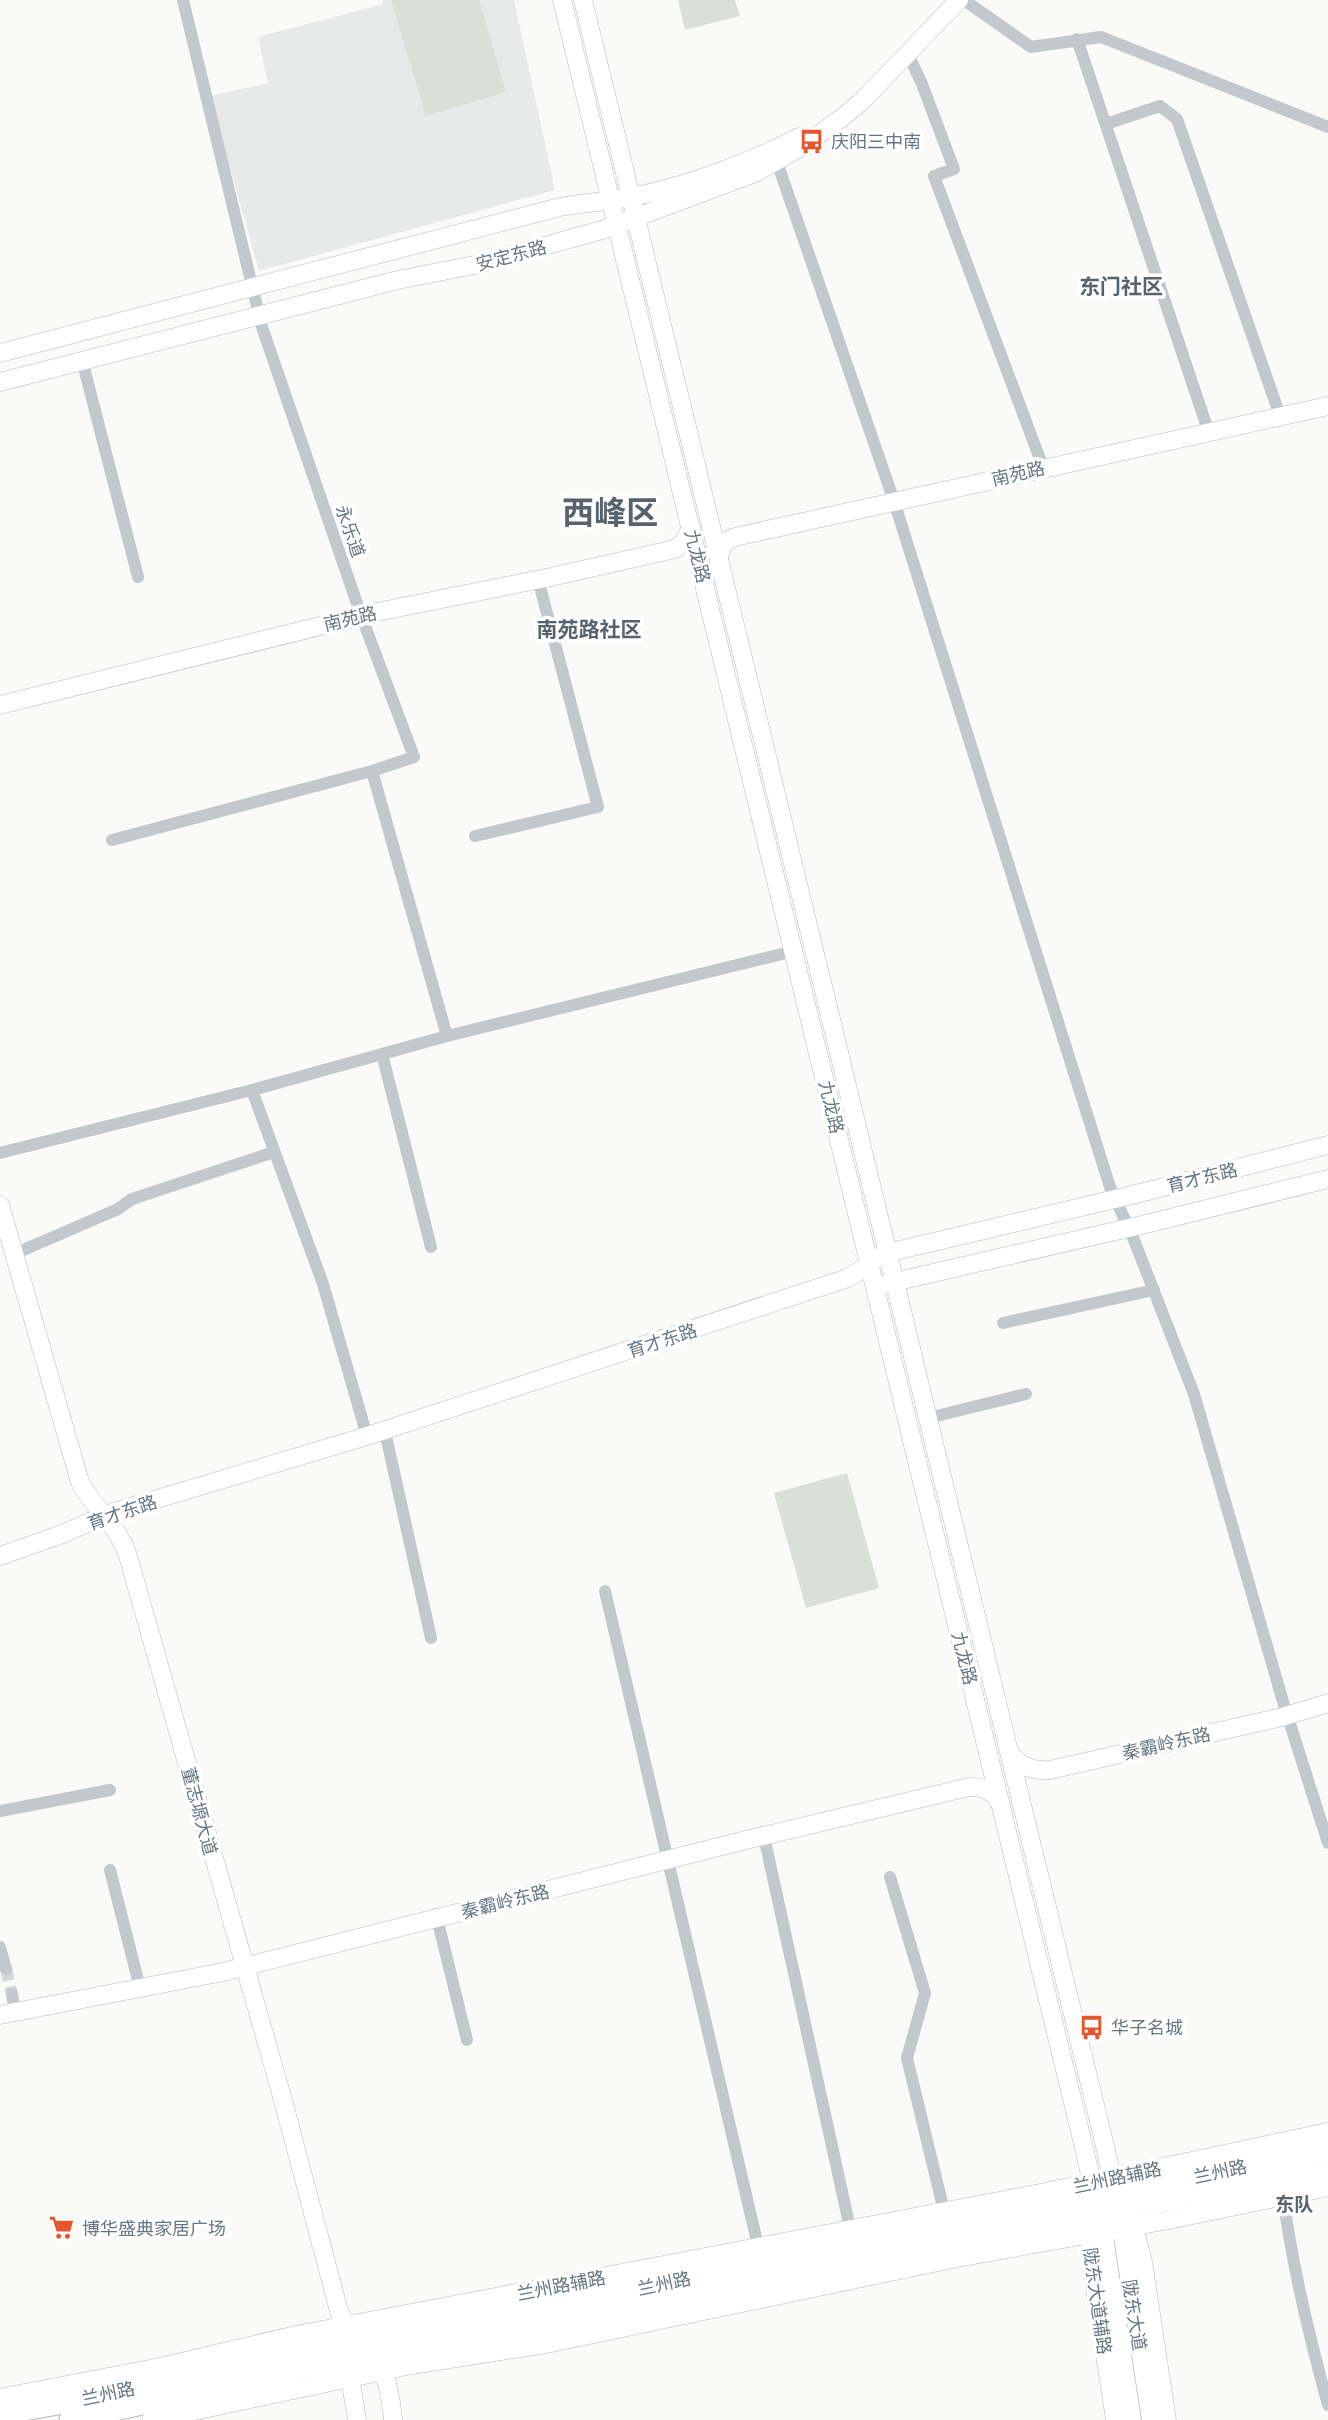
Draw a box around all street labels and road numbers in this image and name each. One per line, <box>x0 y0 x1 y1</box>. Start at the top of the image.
street label: 安定东路 <box>474 236 548 274</box>
street label: 南苑路 <box>989 457 1047 489</box>
street label: 永乐道 <box>333 502 369 560</box>
street label: 九龙路 <box>682 527 714 585</box>
street label: 南苑路 <box>321 602 379 634</box>
street label: 九龙路 <box>816 1078 848 1136</box>
street label: 育才东路 <box>1165 1159 1239 1195</box>
street label: 育才东路 <box>625 1319 699 1361</box>
street label: 育才东路 <box>85 1491 159 1533</box>
street label: 九龙路 <box>949 1629 981 1687</box>
street label: 秦霸岭东路 <box>1120 1723 1212 1763</box>
street label: 董志塬大道 <box>179 1765 221 1857</box>
street label: 秦霸岭东路 <box>459 1880 551 1922</box>
street label: 兰州路 <box>1192 2156 1248 2186</box>
street label: 兰州路辅路 <box>1071 2158 1163 2196</box>
street label: 陇东大道辅路 <box>1081 2246 1115 2356</box>
street label: 兰州路辅路 <box>515 2267 607 2303</box>
street label: 兰州路 <box>636 2268 692 2298</box>
street label: 陇东大道 <box>1119 2278 1151 2352</box>
street label: 兰州路 <box>80 2378 136 2408</box>

